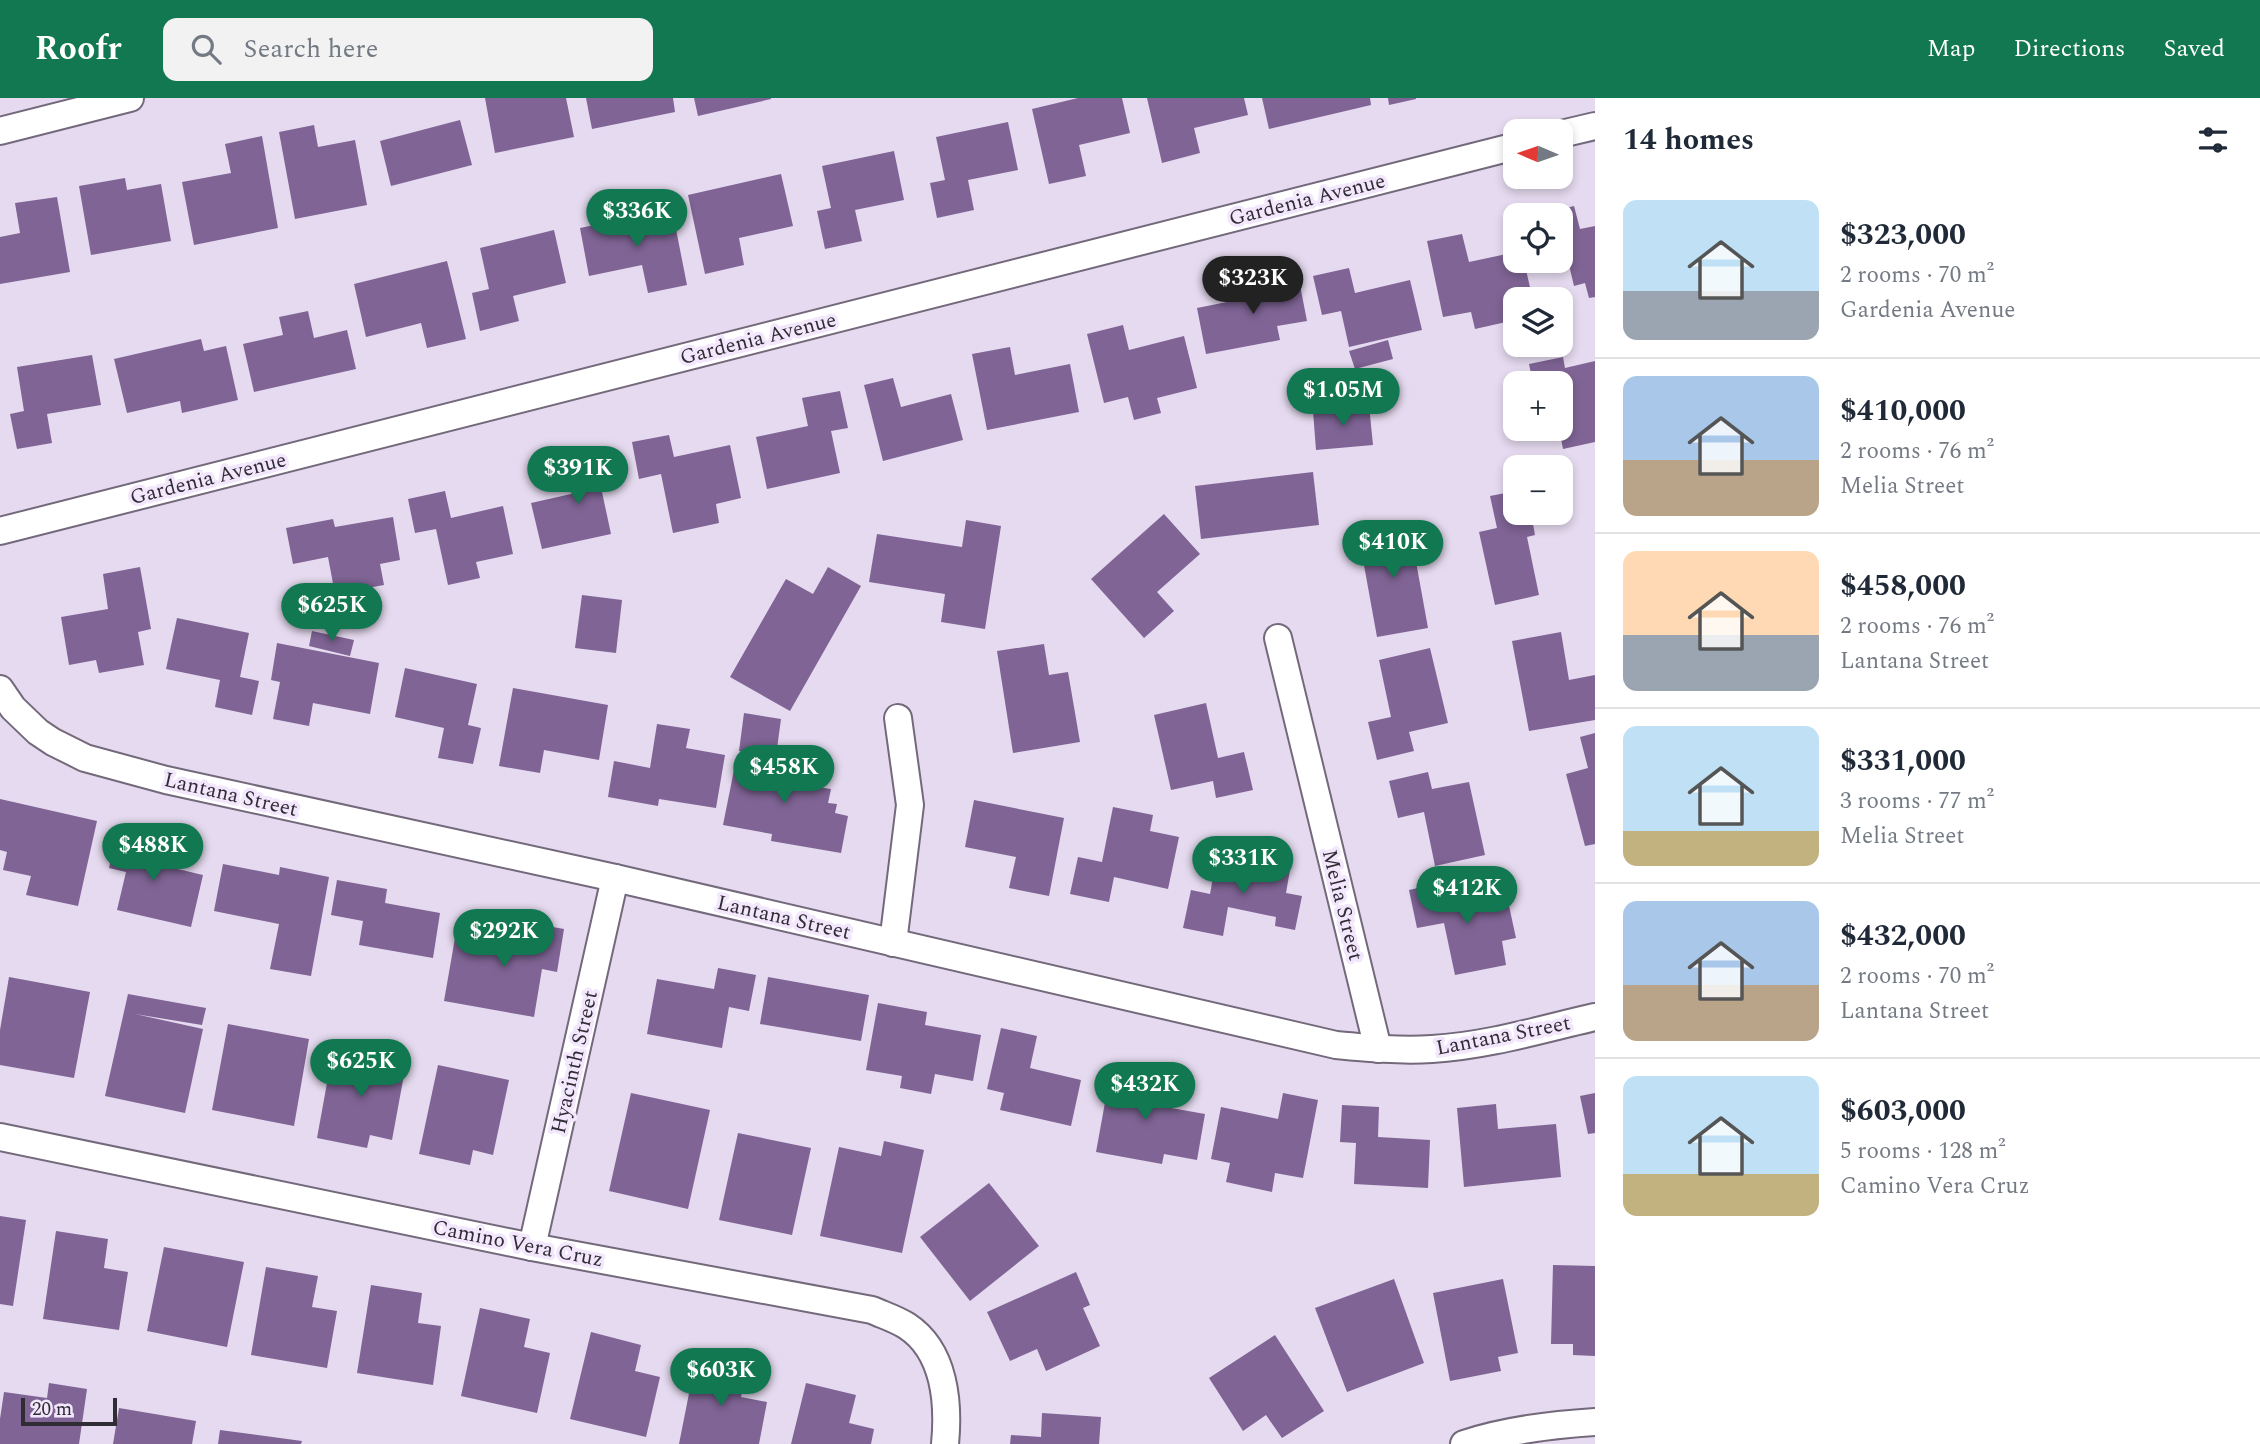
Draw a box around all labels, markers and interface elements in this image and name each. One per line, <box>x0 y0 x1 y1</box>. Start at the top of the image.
search box <box>163 18 653 81</box>
text: Roofr <box>35 24 121 74</box>
text: Search here <box>243 29 378 69</box>
icon: search <box>187 30 225 68</box>
text: Map <box>1927 31 1975 67</box>
text: Directions <box>2013 31 2125 67</box>
text: Saved <box>2163 31 2225 67</box>
text: 14 homes <box>1623 117 1754 163</box>
north arrow <box>1503 119 1573 189</box>
map controls <box>1503 119 1573 525</box>
icon: filters <box>2194 121 2232 159</box>
street label: Gardenia Avenue <box>1226 165 1389 235</box>
pin: $336K <box>588 190 686 249</box>
text: $336K <box>602 194 672 229</box>
button: locate <box>1503 203 1573 273</box>
text: $323,000 <box>1840 212 1966 258</box>
icon: home <box>1679 228 1763 312</box>
pin: $323K <box>1204 256 1302 316</box>
text: 2 rooms · 70 m² <box>1840 258 1994 293</box>
text: $323K <box>1218 261 1288 296</box>
button: layers <box>1503 287 1573 357</box>
text: Gardenia Avenue <box>1840 293 2015 328</box>
street label: Gardenia Avenue <box>677 304 840 374</box>
pin: $1.05M <box>1286 368 1400 428</box>
button: + <box>1503 371 1573 441</box>
text: $1.05M <box>1303 373 1383 408</box>
text: $410,000 <box>1840 388 1966 434</box>
icon: home <box>1679 404 1763 488</box>
text: 2 rooms · 76 m² <box>1840 434 1994 469</box>
street label: Gardenia Avenue <box>127 444 290 514</box>
pin: $391K <box>529 446 627 506</box>
text: $391K <box>543 451 613 486</box>
button: − <box>1503 455 1573 525</box>
text: Melia Street <box>1840 469 1965 504</box>
pin: $410K <box>1344 520 1442 580</box>
text: $410K <box>1358 525 1428 560</box>
text: $458,000 <box>1840 563 1966 609</box>
icon: home <box>1679 579 1763 663</box>
pin: $625K <box>283 584 381 643</box>
text: $625K <box>297 588 367 623</box>
text: 2 rooms · 76 m² <box>1840 609 1994 644</box>
text: Lantana Street <box>1840 644 1989 679</box>
text: $331,000 <box>1840 738 1966 784</box>
pin: $458K <box>735 746 833 805</box>
text: $458K <box>749 750 819 785</box>
icon: home <box>1679 754 1763 838</box>
street label: Lantana Street <box>161 764 301 826</box>
text: 3 rooms · 77 m² <box>1840 784 1994 819</box>
text: Melia Street <box>1840 819 1965 854</box>
pin: $488K <box>104 824 202 883</box>
text: $488K <box>118 828 188 863</box>
pin: $331K <box>1194 836 1292 896</box>
text: $331K <box>1208 841 1278 876</box>
street label: Melia Street <box>1313 846 1371 964</box>
pin: $412K <box>1418 866 1516 926</box>
text: $412K <box>1432 871 1502 906</box>
street label: Lantana Street <box>714 887 854 949</box>
pin: $292K <box>455 910 553 969</box>
text: $432,000 <box>1840 913 1966 959</box>
text: $292K <box>469 914 539 949</box>
icon: home <box>1679 929 1763 1013</box>
text: 2 rooms · 70 m² <box>1840 959 1994 994</box>
street label: Hyacinth Street <box>543 987 607 1137</box>
text: Lantana Street <box>1840 994 1989 1029</box>
street label: Lantana Street <box>1433 1007 1573 1065</box>
pin: $625K <box>312 1040 410 1099</box>
text: $625K <box>326 1044 396 1079</box>
pin: $432K <box>1096 1062 1194 1122</box>
text: $432K <box>1110 1067 1180 1102</box>
text: $603,000 <box>1840 1088 1966 1134</box>
icon: home <box>1679 1104 1763 1188</box>
text: 5 rooms · 128 m² <box>1840 1134 2006 1169</box>
text: Camino Vera Cruz <box>1840 1169 2030 1204</box>
street label: Camino Vera Cruz <box>430 1212 606 1276</box>
pin: $603K <box>672 1348 770 1408</box>
text: $603K <box>686 1353 756 1388</box>
scale bar <box>21 1395 117 1427</box>
text: 20 m <box>32 1395 72 1424</box>

